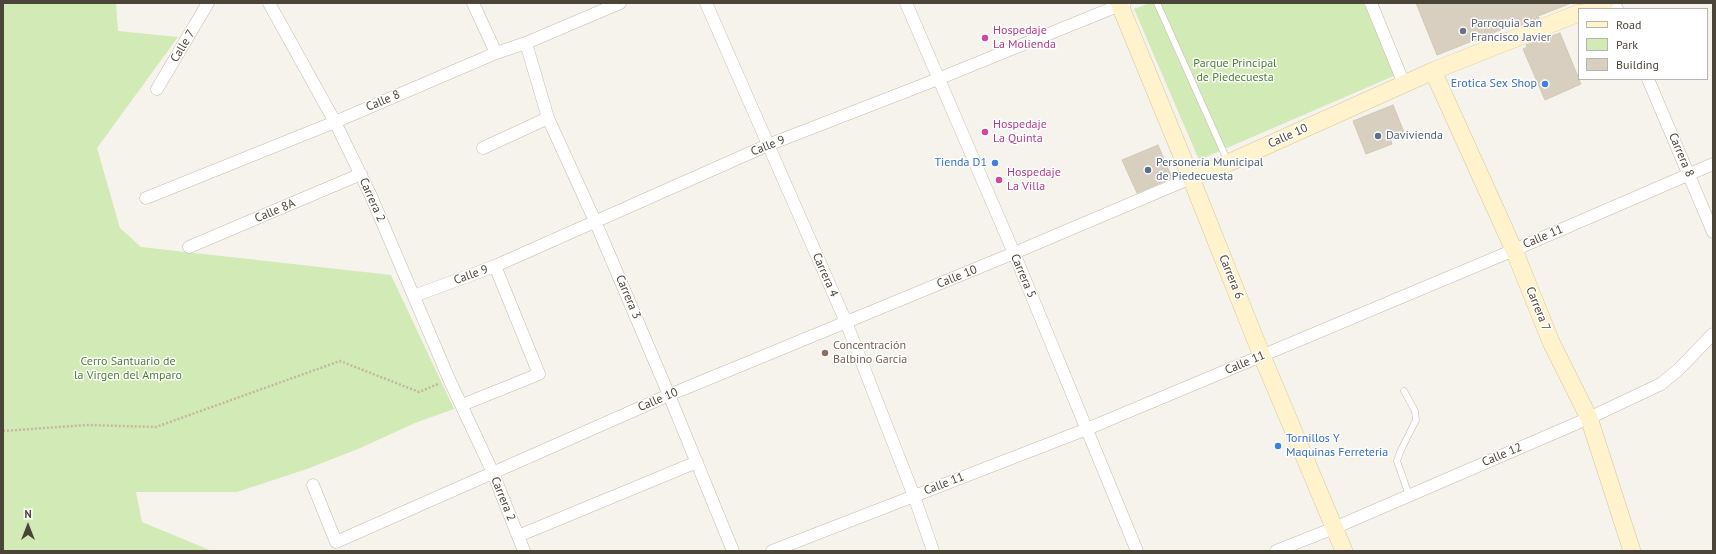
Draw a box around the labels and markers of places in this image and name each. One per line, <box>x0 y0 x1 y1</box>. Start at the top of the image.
place label: Parroquia San Francisco Javier <box>1471 17 1551 45</box>
place label: Hospedaje La Molienda <box>993 24 1056 52</box>
marker: Parroquia San Francisco Javier <box>1458 26 1468 36</box>
marker: Hospedaje La Molienda <box>980 33 990 43</box>
place label: Erotica Sex Shop <box>1451 77 1537 91</box>
marker: Erotica Sex Shop <box>1540 79 1550 89</box>
place label: Hospedaje La Quinta <box>993 118 1047 146</box>
marker: Hospedaje La Quinta <box>980 127 990 137</box>
place label: Davivienda <box>1386 129 1443 143</box>
marker: Davivienda <box>1373 131 1383 141</box>
place label: Tienda D1 <box>934 156 987 170</box>
place label: Personería Municipal de Piedecuesta <box>1156 156 1263 184</box>
marker: Tienda D1 <box>990 158 1000 168</box>
marker: Personería Municipal de Piedecuesta <box>1143 165 1153 175</box>
place label: Hospedaje La Villa <box>1007 166 1061 194</box>
marker: Hospedaje La Villa <box>994 175 1004 185</box>
place label: Concentración Balbino Garcia <box>833 339 907 367</box>
marker: Concentración Balbino Garcia <box>820 348 830 358</box>
place label: Tornillos Y Maquinas Ferreteria <box>1286 432 1388 460</box>
marker: Tornillos Y Maquinas Ferreteria <box>1273 441 1283 451</box>

